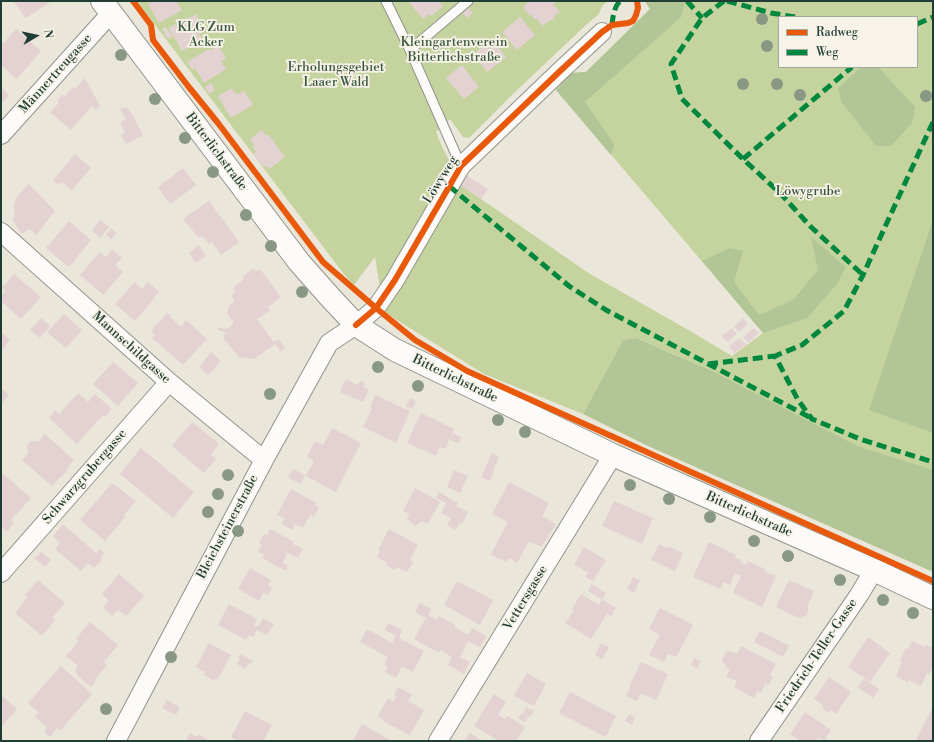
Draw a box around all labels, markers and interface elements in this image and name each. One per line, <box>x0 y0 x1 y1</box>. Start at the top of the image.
north arrow <box>16 16 56 56</box>
legend <box>778 16 918 68</box>
park label: KLG Zum Acker <box>177 20 235 51</box>
text: Radweg <box>816 25 858 40</box>
text: N <box>40 29 55 40</box>
street label: Männertreugasse <box>16 31 96 117</box>
park label: Kleingartenverein Bitterlichstraße <box>401 35 507 66</box>
text: Weg <box>816 45 838 60</box>
park label: Erholungsgebiet Laaer Wald <box>288 60 384 91</box>
street label: Bitterlichstraße <box>182 110 250 194</box>
street label: Löwyweg <box>420 153 462 207</box>
park label: Löwygrube <box>775 184 841 200</box>
street label: Mannschildgasse <box>89 309 173 387</box>
street label: Bitterlichstraße <box>410 352 500 406</box>
street label: Schwarzgrubergasse <box>40 427 130 527</box>
street label: Bleichsteinerstraße <box>194 472 262 582</box>
street label: Bitterlichstraße <box>703 489 795 541</box>
street label: Vettersgasse <box>501 563 551 633</box>
street label: Friedrich-Teller-Gasse <box>773 596 861 716</box>

